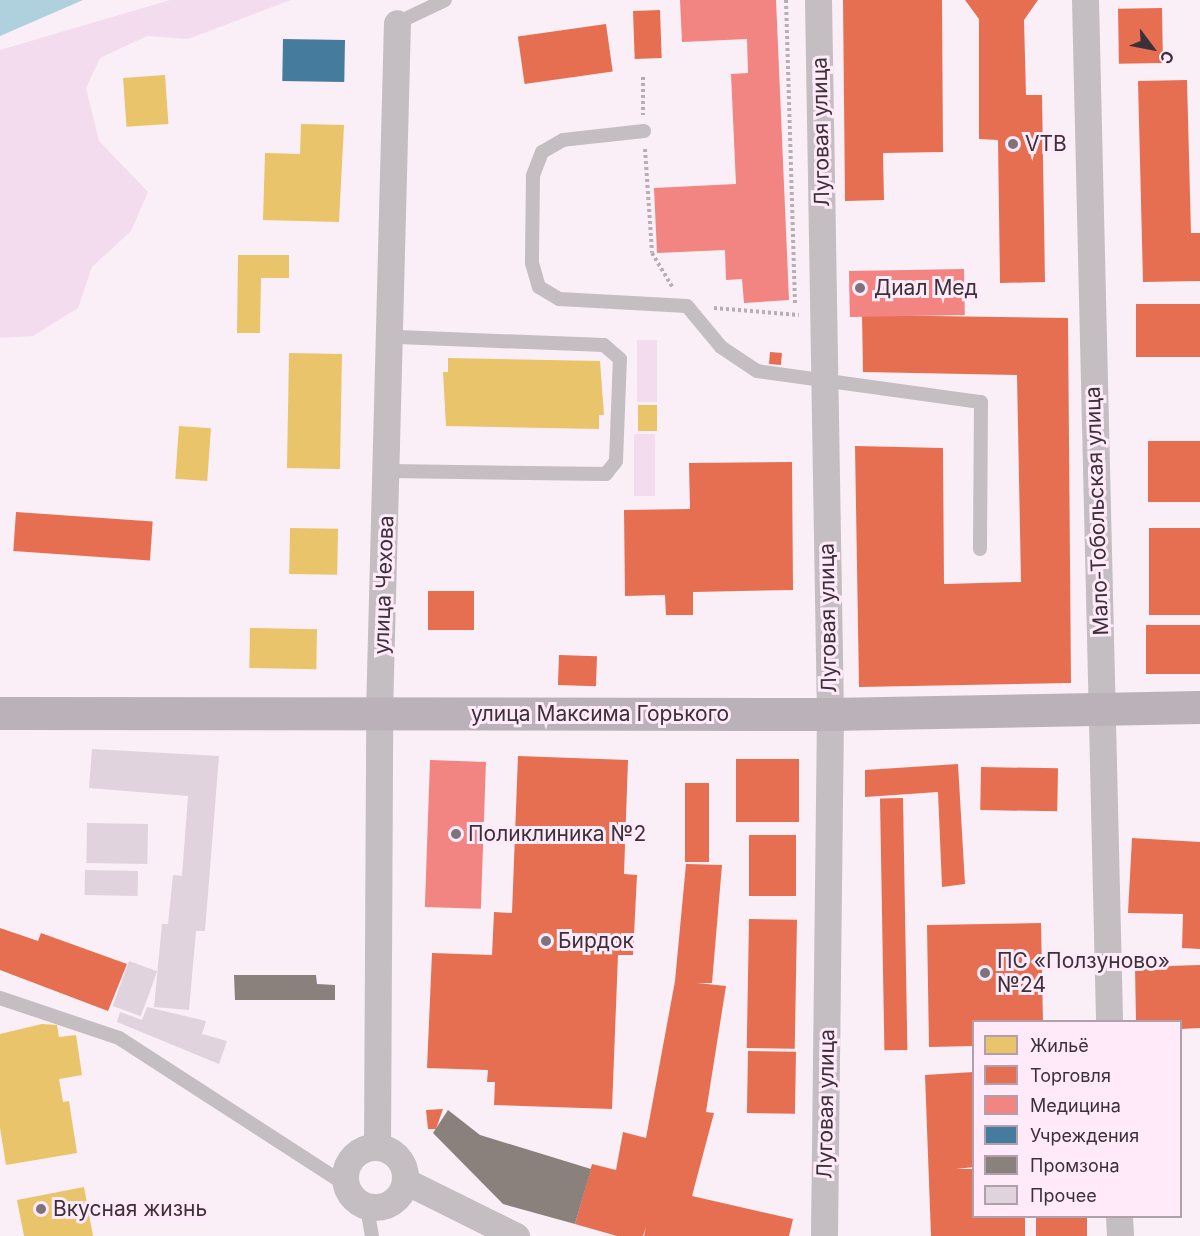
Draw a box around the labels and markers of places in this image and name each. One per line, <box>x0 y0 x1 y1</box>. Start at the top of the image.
place label: VTB <box>1025 131 1067 157</box>
marker: VTB <box>1006 137 1020 151</box>
place label: Диал Мед <box>874 275 978 301</box>
marker: Диал Мед <box>851 279 869 297</box>
place label: Поликлиника №2 <box>468 821 646 847</box>
marker: Поликлиника №2 <box>449 827 463 841</box>
place label: Бирдок <box>558 928 634 954</box>
marker: Бирдок <box>539 934 553 948</box>
place label: ПС «Ползуново» №24 <box>997 948 1170 998</box>
marker: ПС «Ползуново» №24 <box>978 966 992 980</box>
place label: Вкусная жизнь <box>53 1196 207 1222</box>
marker: Вкусная жизнь <box>34 1202 48 1216</box>

